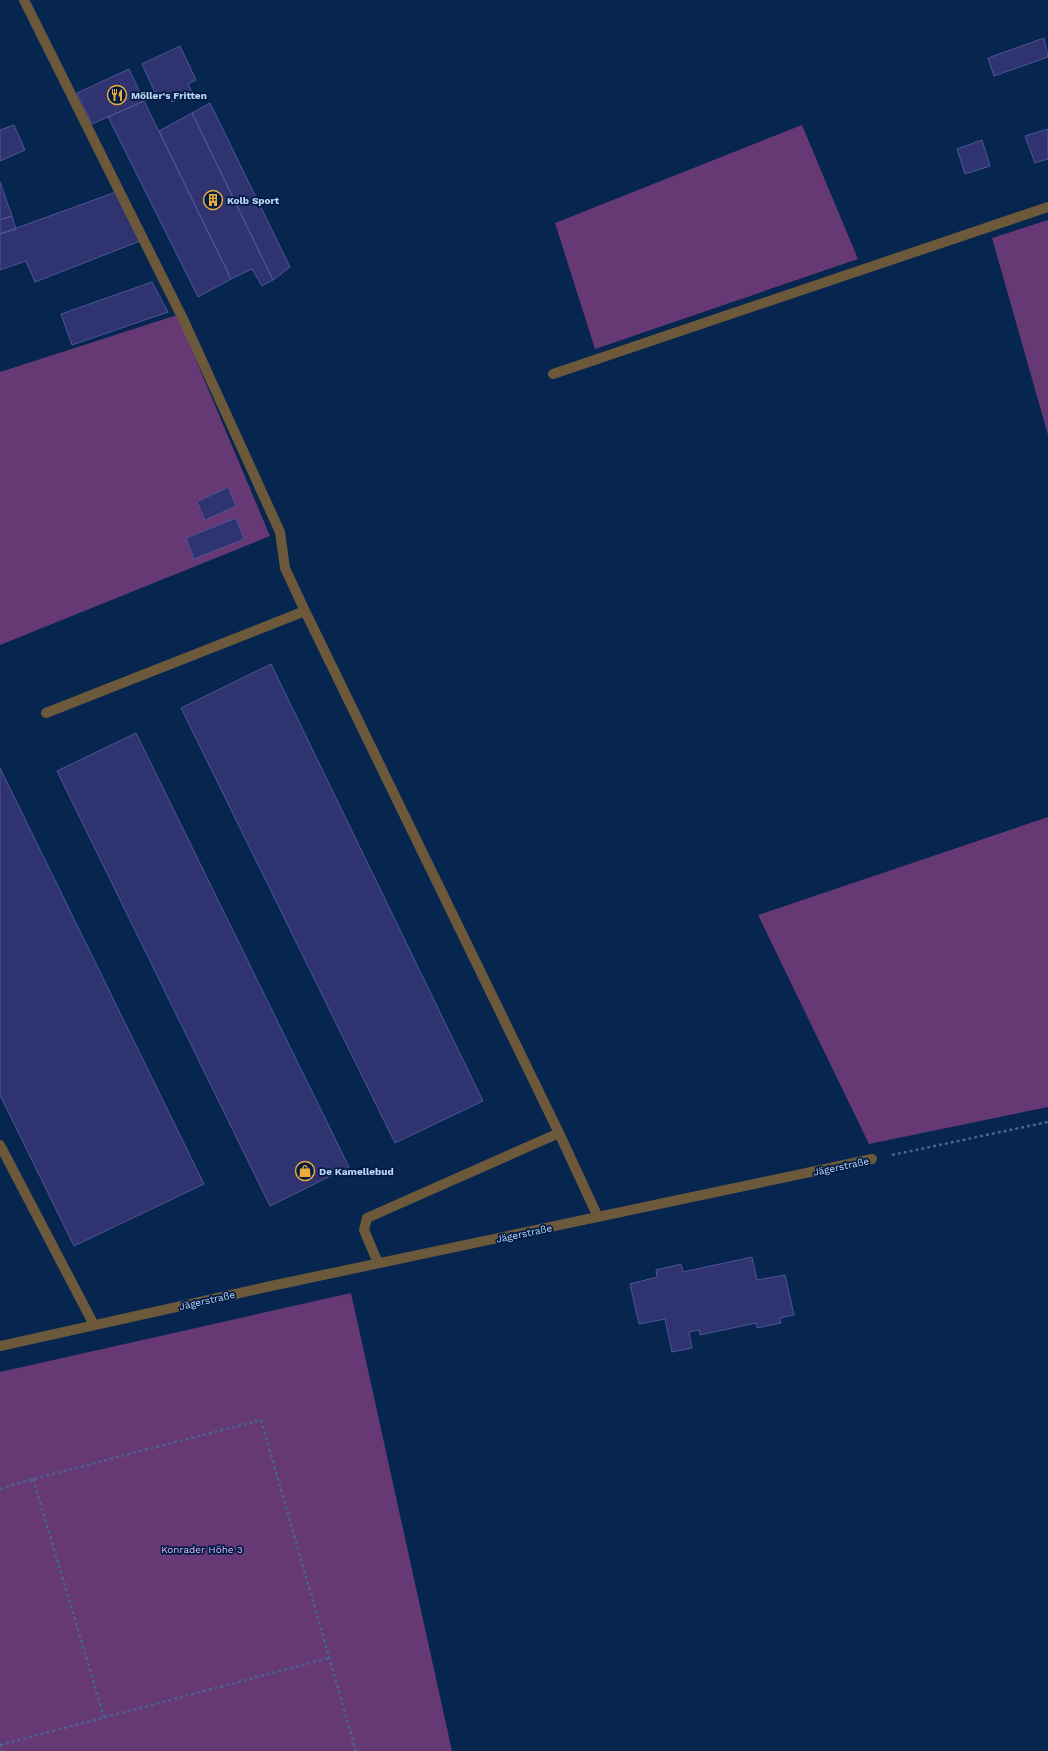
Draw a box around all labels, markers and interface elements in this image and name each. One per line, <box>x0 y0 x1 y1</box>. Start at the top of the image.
restaurant icon: Möller's Fritten <box>106 84 128 106</box>
place label: Möller's Fritten <box>131 90 207 101</box>
building icon: Kolb Sport <box>202 189 224 211</box>
place label: Kolb Sport <box>227 195 280 206</box>
street label: Jägerstraße <box>812 1155 870 1178</box>
shop icon: De Kamellebud <box>294 1160 316 1182</box>
place label: De Kamellebud <box>319 1166 394 1177</box>
street label: Jägerstraße <box>495 1222 553 1245</box>
street label: Jägerstraße <box>178 1289 236 1312</box>
park label: Konrader Höhe 3 <box>161 1544 243 1555</box>

